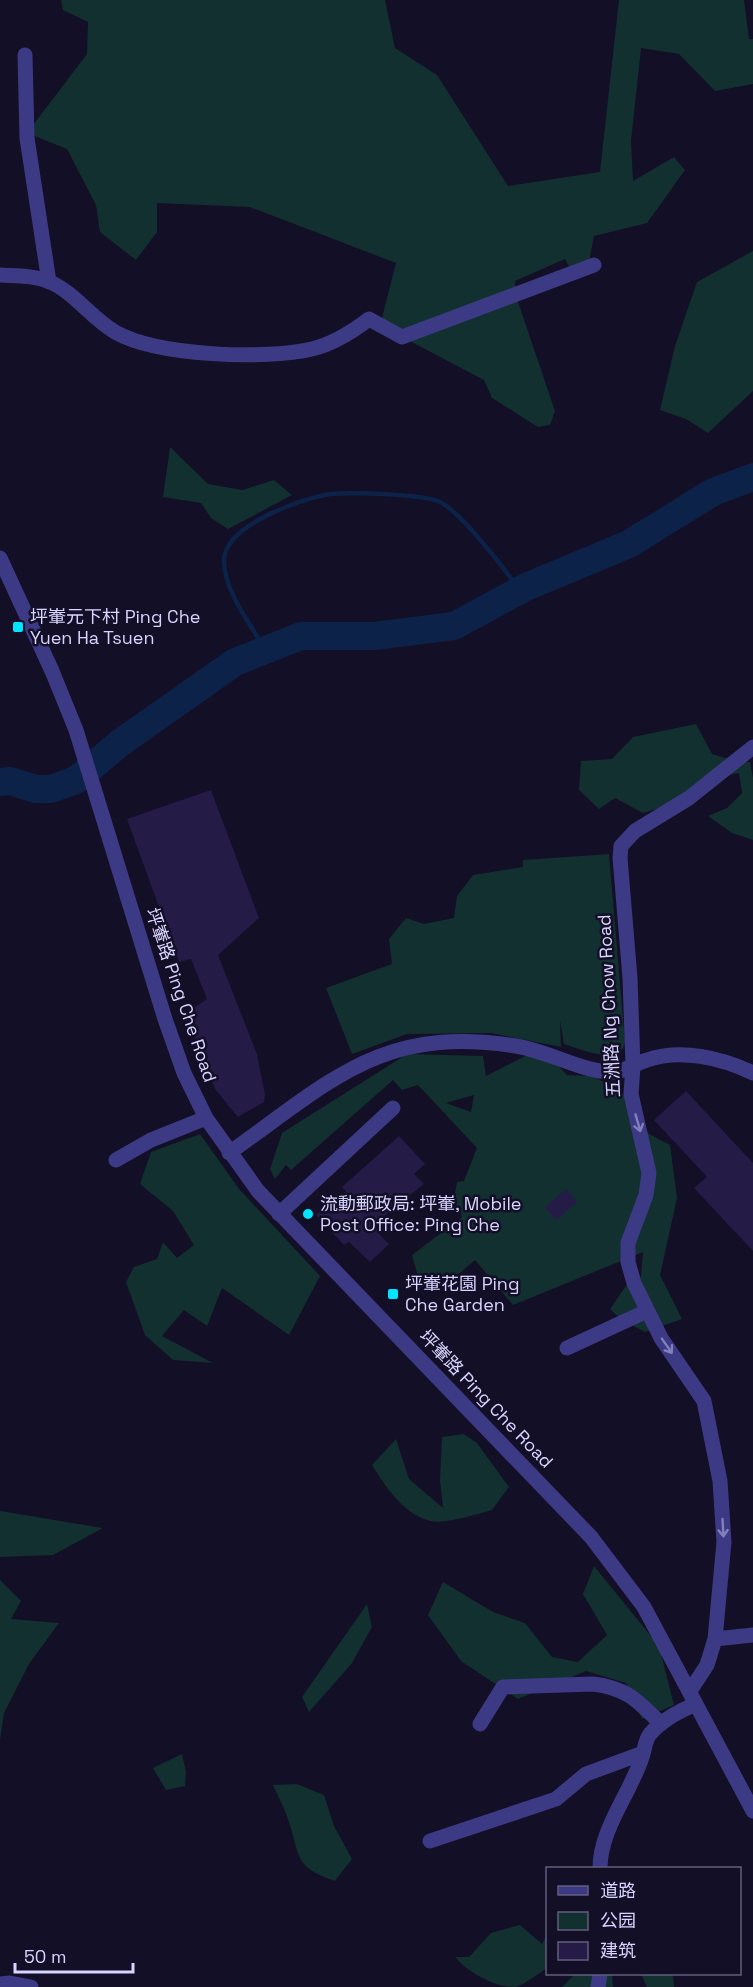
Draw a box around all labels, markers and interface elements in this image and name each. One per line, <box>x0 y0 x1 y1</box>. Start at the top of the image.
place label: 坪輋元下村 Ping Che Yuen Ha Tsuen <box>30 605 200 649</box>
marker: 坪輋元下村 Ping Che Yuen Ha Tsuen <box>11 620 25 634</box>
street label: 坪輋路 Ping Che Road <box>141 905 222 1085</box>
street label: 五洲路 Ng Chow Road <box>592 914 625 1098</box>
one-way arrow <box>633 1113 644 1132</box>
place label: 流動郵政局: 坪輋, Mobile Post Office: Ping Che <box>320 1192 522 1236</box>
marker: 流動郵政局: 坪輋, Mobile Post Office: Ping Che <box>301 1207 315 1221</box>
place label: 坪輋花園 Ping Che Garden <box>405 1272 519 1316</box>
marker: 坪輋花園 Ping Che Garden <box>386 1287 400 1301</box>
street label: 坪輋路 Ping Che Road <box>414 1325 558 1473</box>
one-way arrow <box>661 1337 673 1354</box>
one-way arrow <box>718 1517 729 1537</box>
legend <box>546 1867 741 1975</box>
text: 道路 <box>600 1879 636 1902</box>
text: 公园 <box>600 1909 636 1932</box>
scale bar <box>15 1936 134 1974</box>
text: 建筑 <box>600 1939 636 1962</box>
text: 50 m <box>24 1945 66 1968</box>

